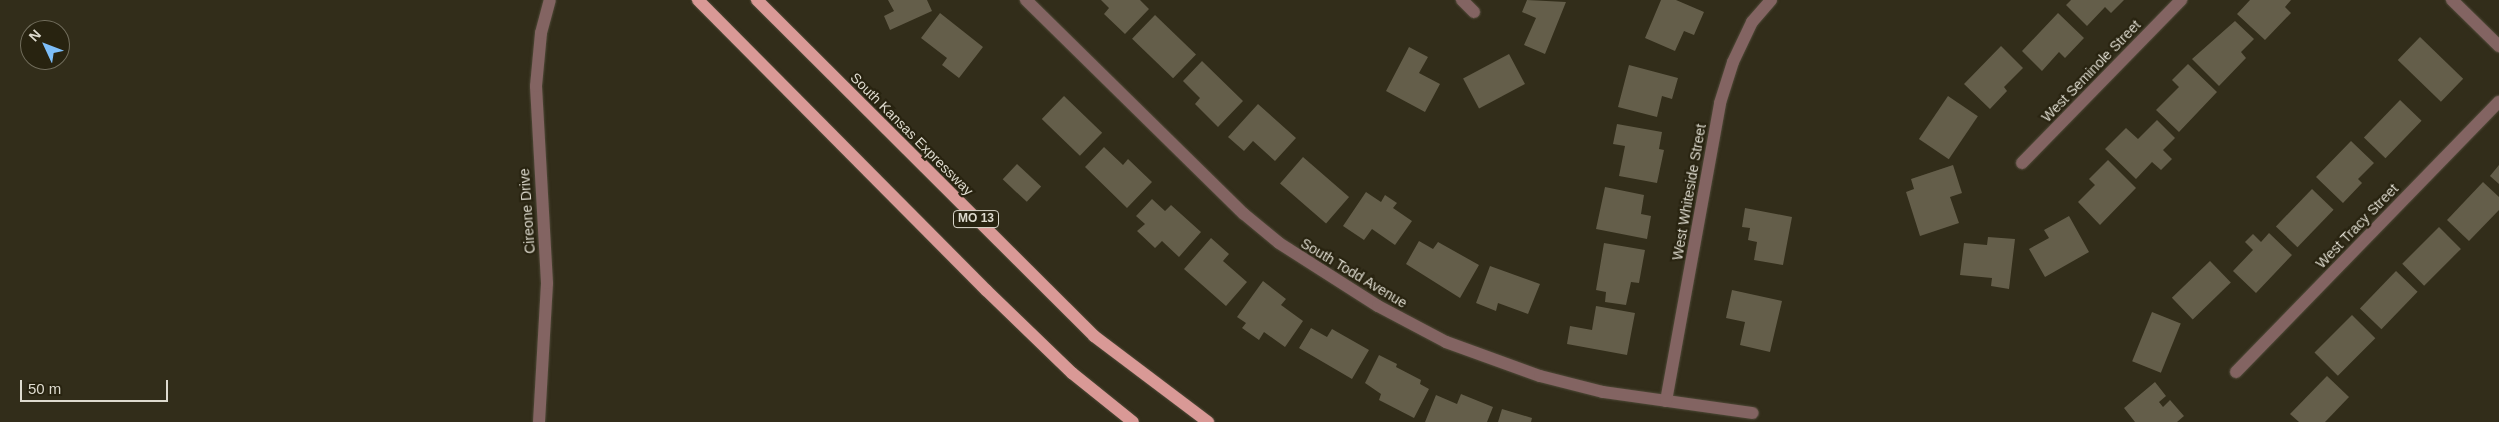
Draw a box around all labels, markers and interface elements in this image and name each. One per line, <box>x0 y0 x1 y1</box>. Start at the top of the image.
street label: West Seminole Street <box>2038 17 2144 125</box>
north arrow <box>20 20 70 70</box>
text: N <box>25 26 44 45</box>
street label: South Kansas Expressway <box>847 69 977 199</box>
street label: West Whiteside Street <box>1669 122 1709 262</box>
street label: Cireone Drive <box>516 168 538 254</box>
street label: West Tracy Street <box>2312 180 2402 272</box>
road number: MO 13 <box>952 210 1000 228</box>
street label: South Todd Avenue <box>1297 234 1411 312</box>
scale bar <box>22 370 170 402</box>
text: 50 m <box>28 380 61 397</box>

